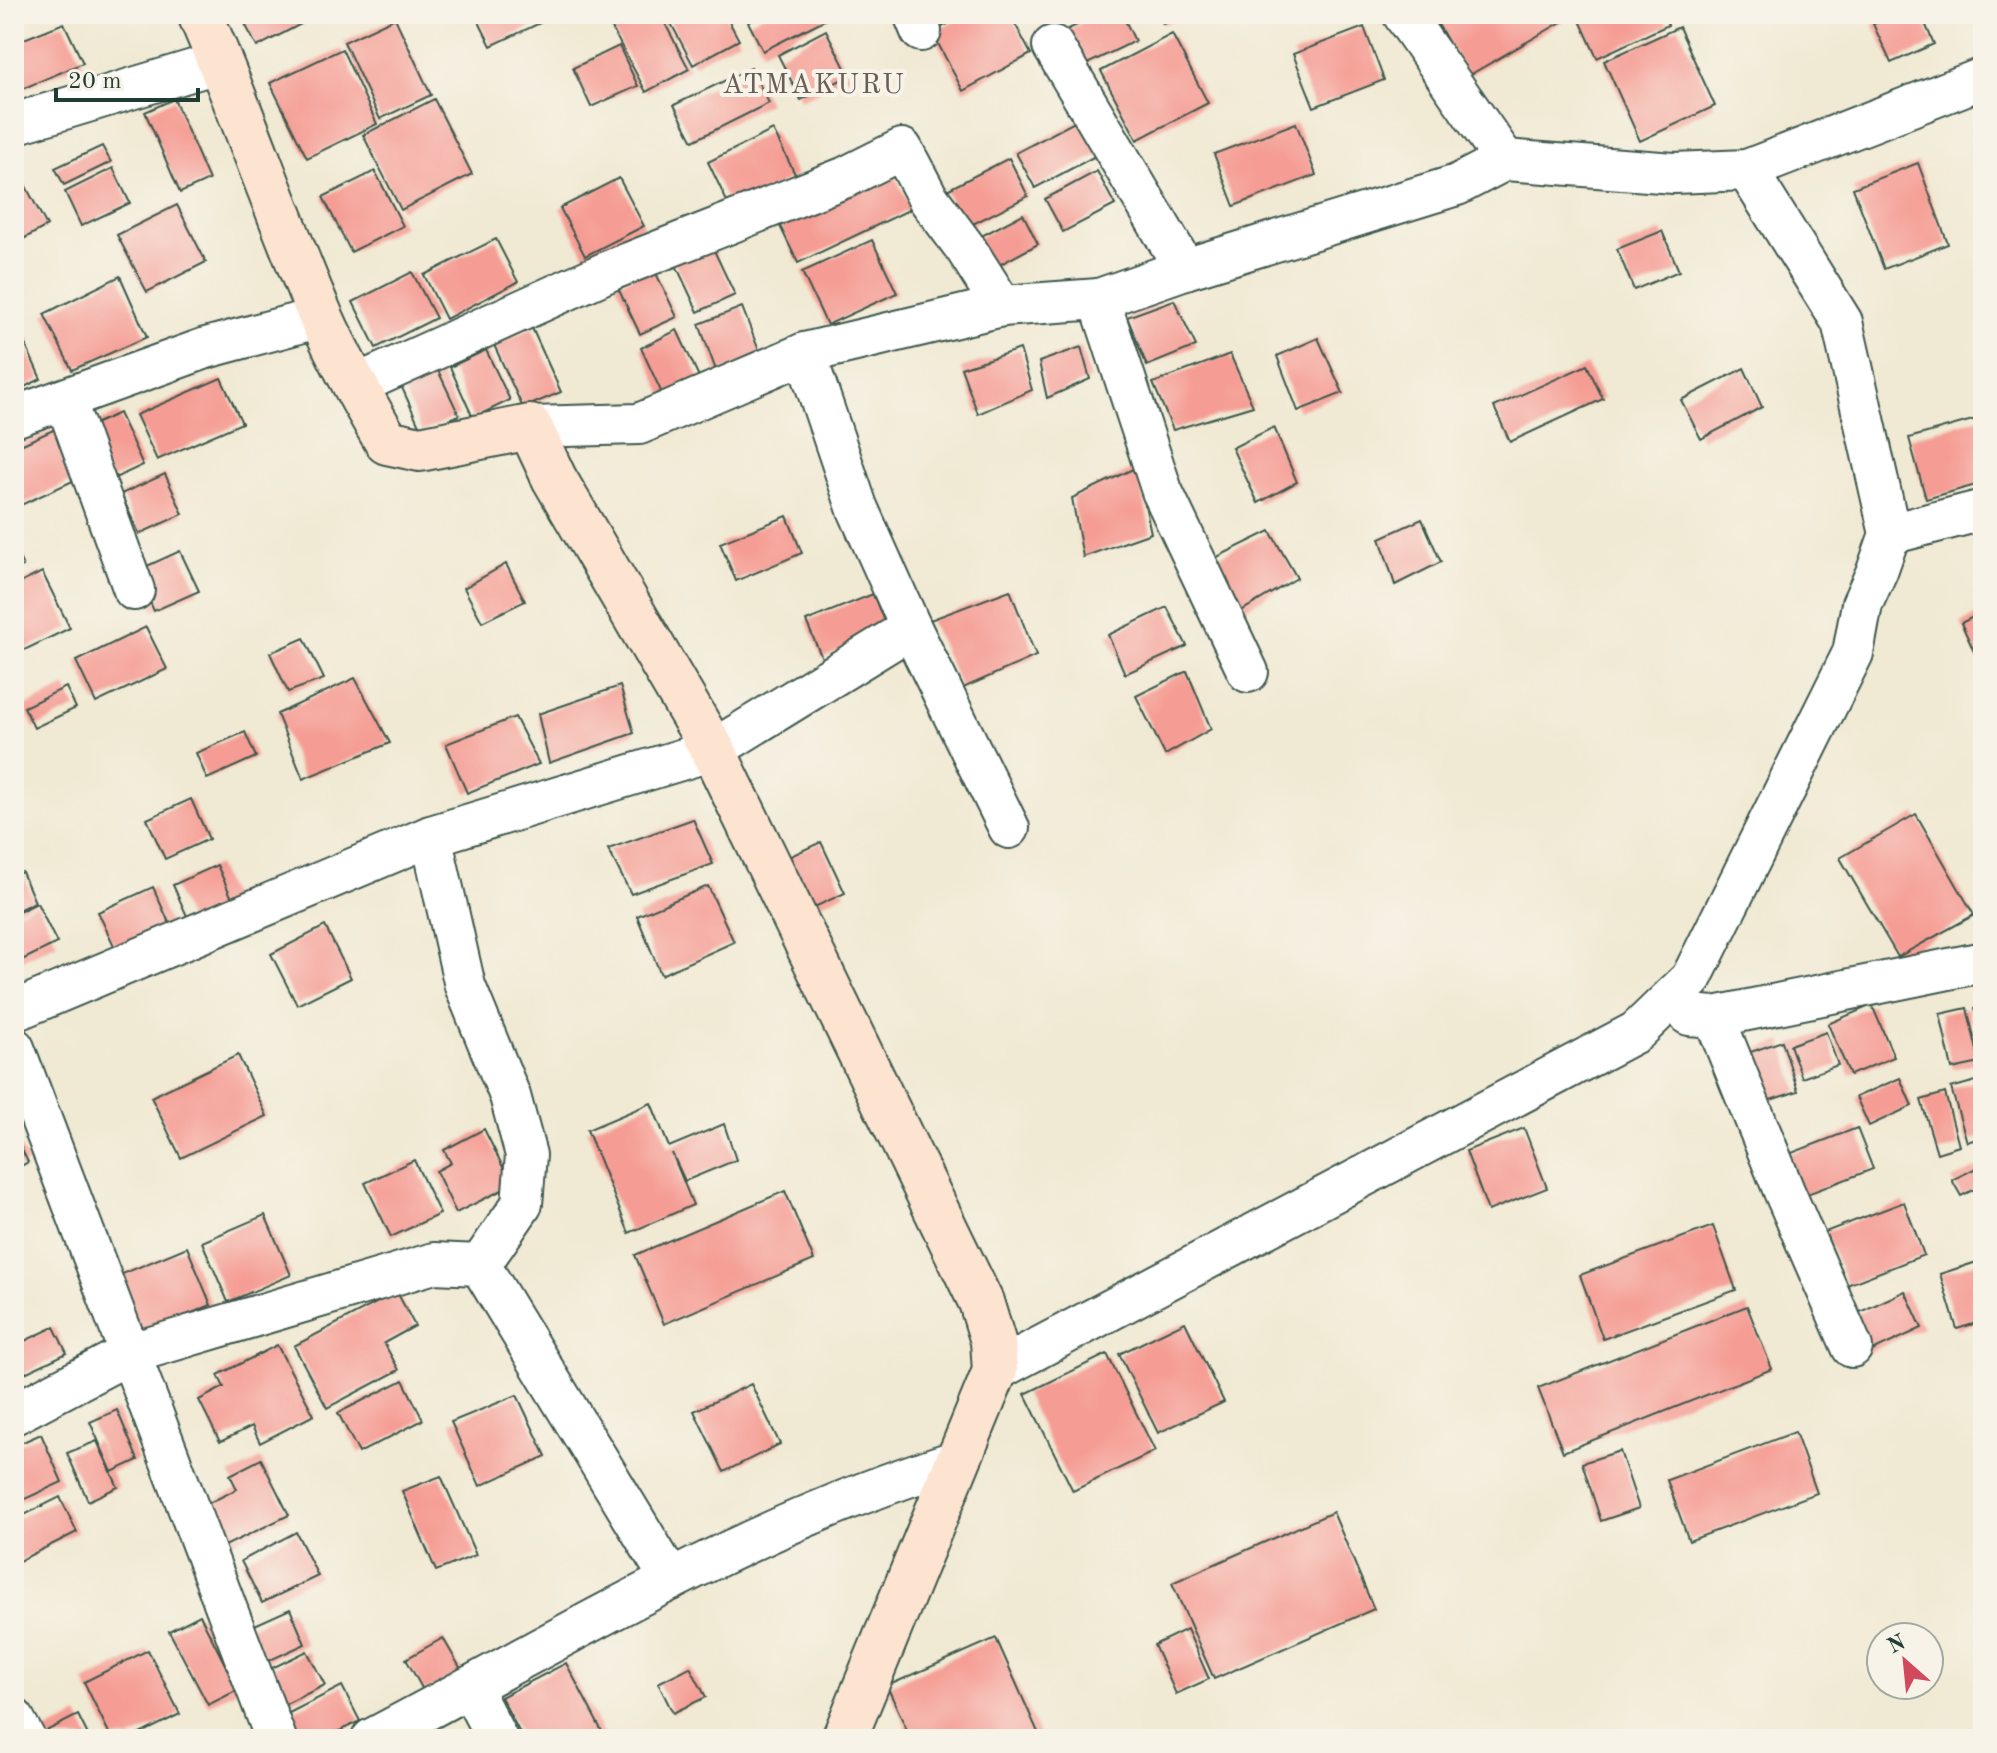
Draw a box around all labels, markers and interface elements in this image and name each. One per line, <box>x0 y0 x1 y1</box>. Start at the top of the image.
scale bar <box>56 52 198 102</box>
text: 20 m <box>68 70 122 94</box>
district label: ATMAKURU <box>722 72 906 100</box>
north arrow <box>1865 1621 1945 1701</box>
text: N <box>1884 1631 1909 1659</box>

